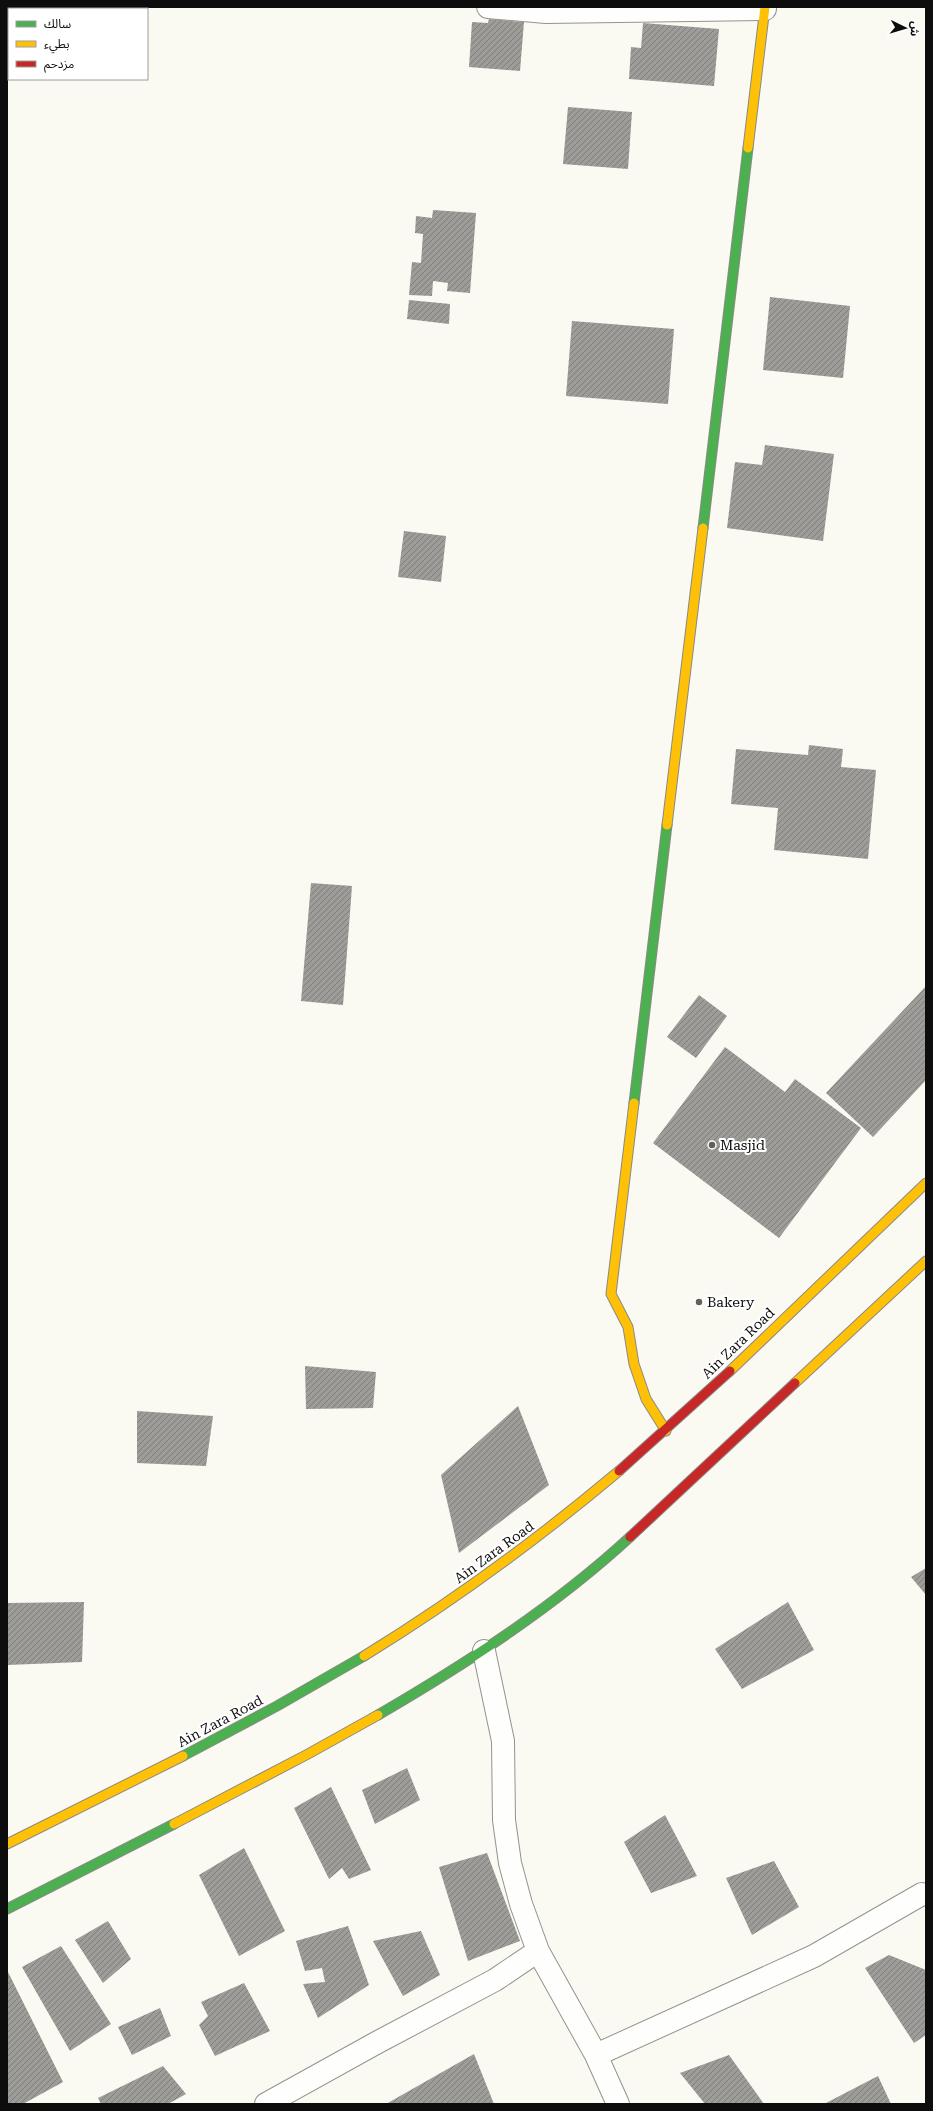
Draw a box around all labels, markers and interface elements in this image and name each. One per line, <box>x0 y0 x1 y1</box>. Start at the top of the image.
legend <box>8 8 148 80</box>
north arrow <box>885 8 925 48</box>
text: سالك <box>44 17 71 31</box>
text: ش <box>907 21 922 37</box>
text: بطيء <box>44 37 70 54</box>
text: مزدحم <box>44 57 74 73</box>
place label: Masjid <box>720 1137 765 1153</box>
marker: Masjid <box>707 1140 717 1150</box>
place label: Bakery <box>707 1294 755 1310</box>
marker: Bakery <box>694 1297 704 1307</box>
street label: Ain Zara Road <box>698 1304 778 1382</box>
street label: Ain Zara Road <box>451 1518 537 1586</box>
street label: Ain Zara Road <box>175 1692 265 1750</box>

